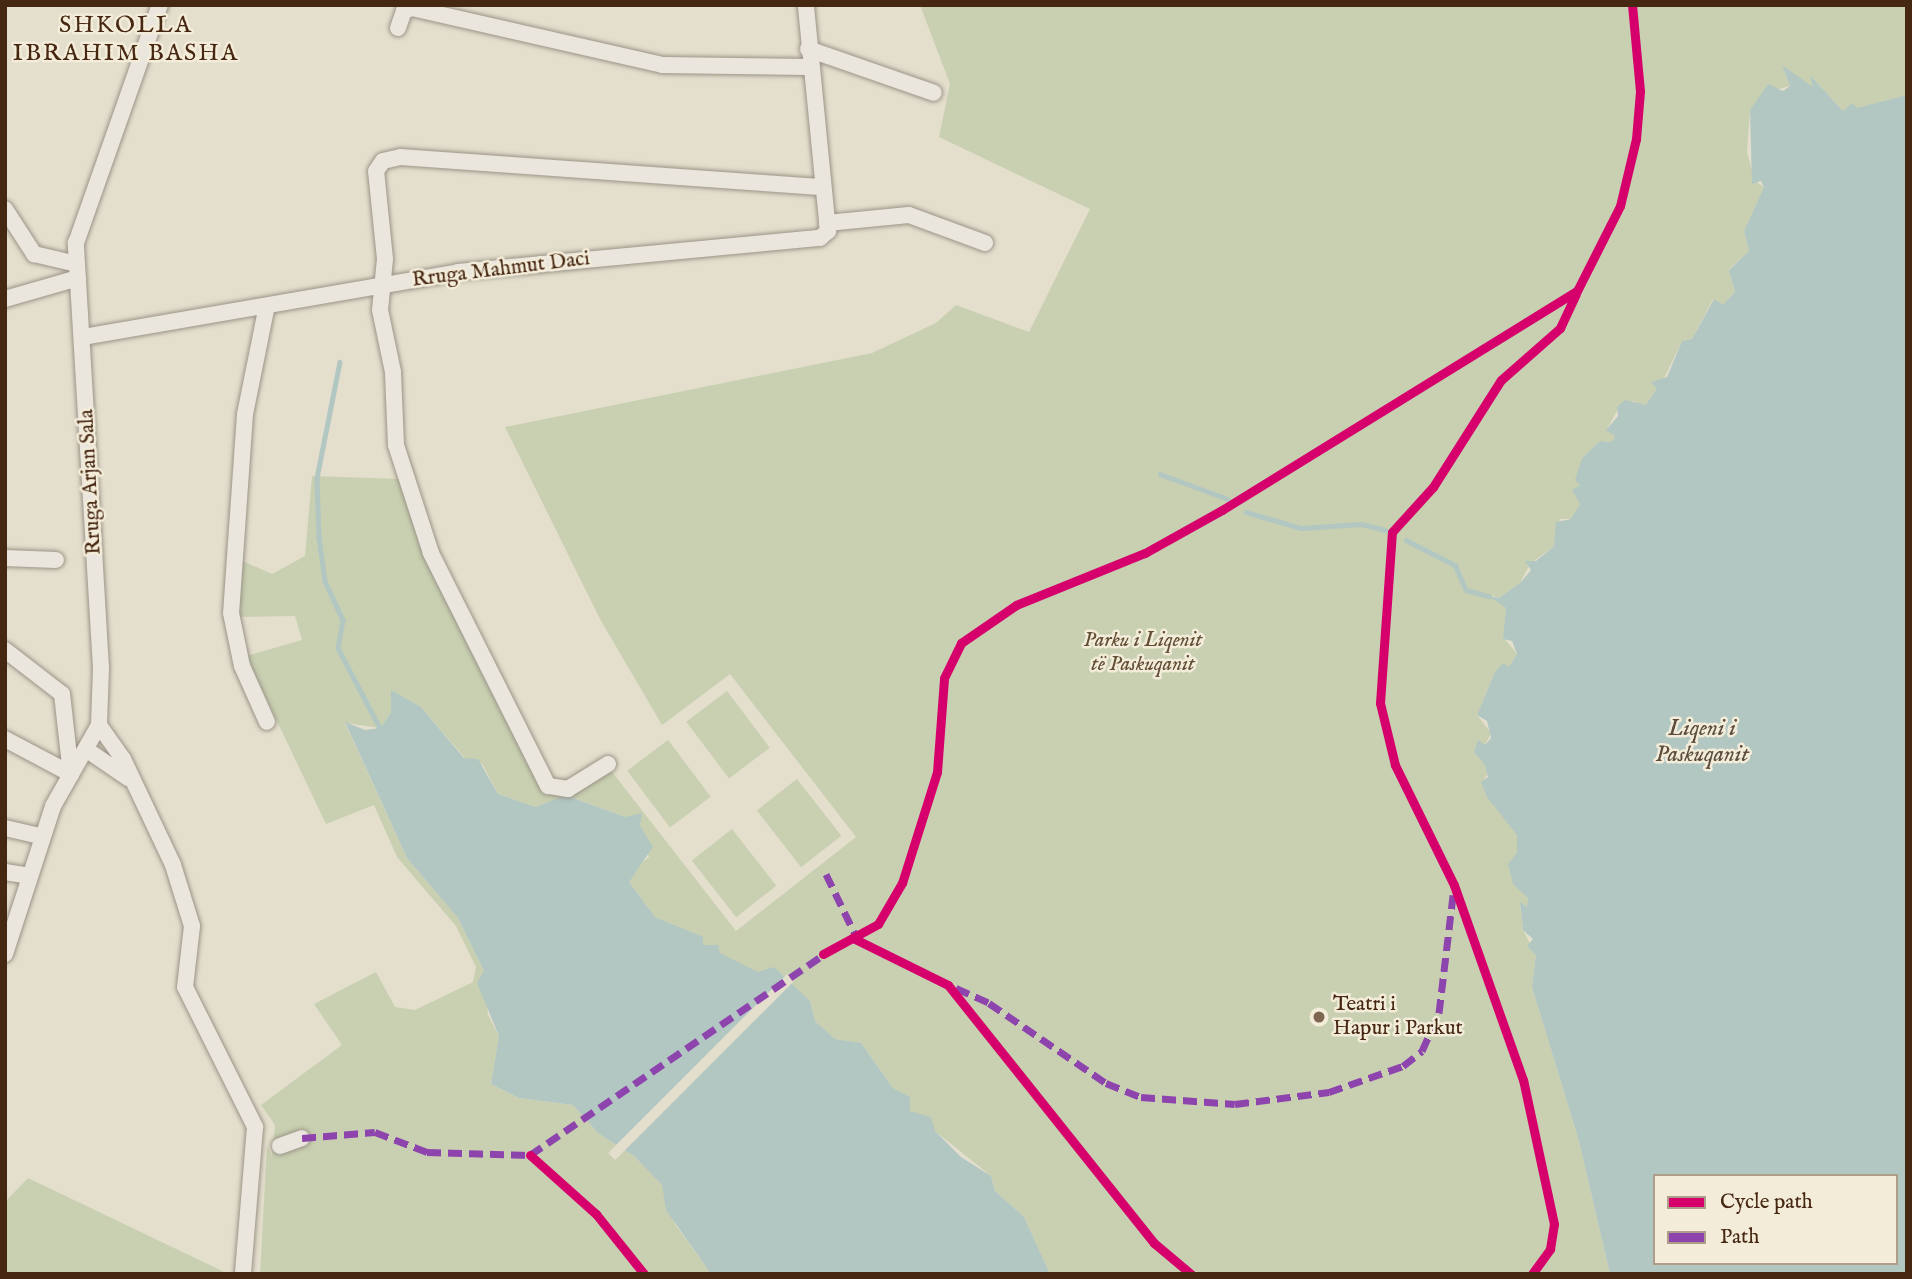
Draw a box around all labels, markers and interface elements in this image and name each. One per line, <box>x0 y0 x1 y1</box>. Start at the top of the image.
district label: SHKOLLA IBRAHIM BASHA <box>14 12 238 68</box>
street label: Rruga Mahmut Daci <box>411 247 591 293</box>
street label: Rruga Arjan Sala <box>75 408 107 556</box>
park label: Parku i Liqenit të Paskuqanit <box>1084 628 1202 678</box>
water label: Liqeni i Paskuqanit <box>1655 715 1749 769</box>
place label: Teatri i Hapur i Parkut <box>1333 992 1463 1042</box>
marker: Teatri i Hapur i Parkut <box>1311 1009 1327 1025</box>
legend <box>1653 1174 1898 1265</box>
text: Cycle path <box>1720 1189 1813 1216</box>
text: Path <box>1720 1224 1759 1251</box>

